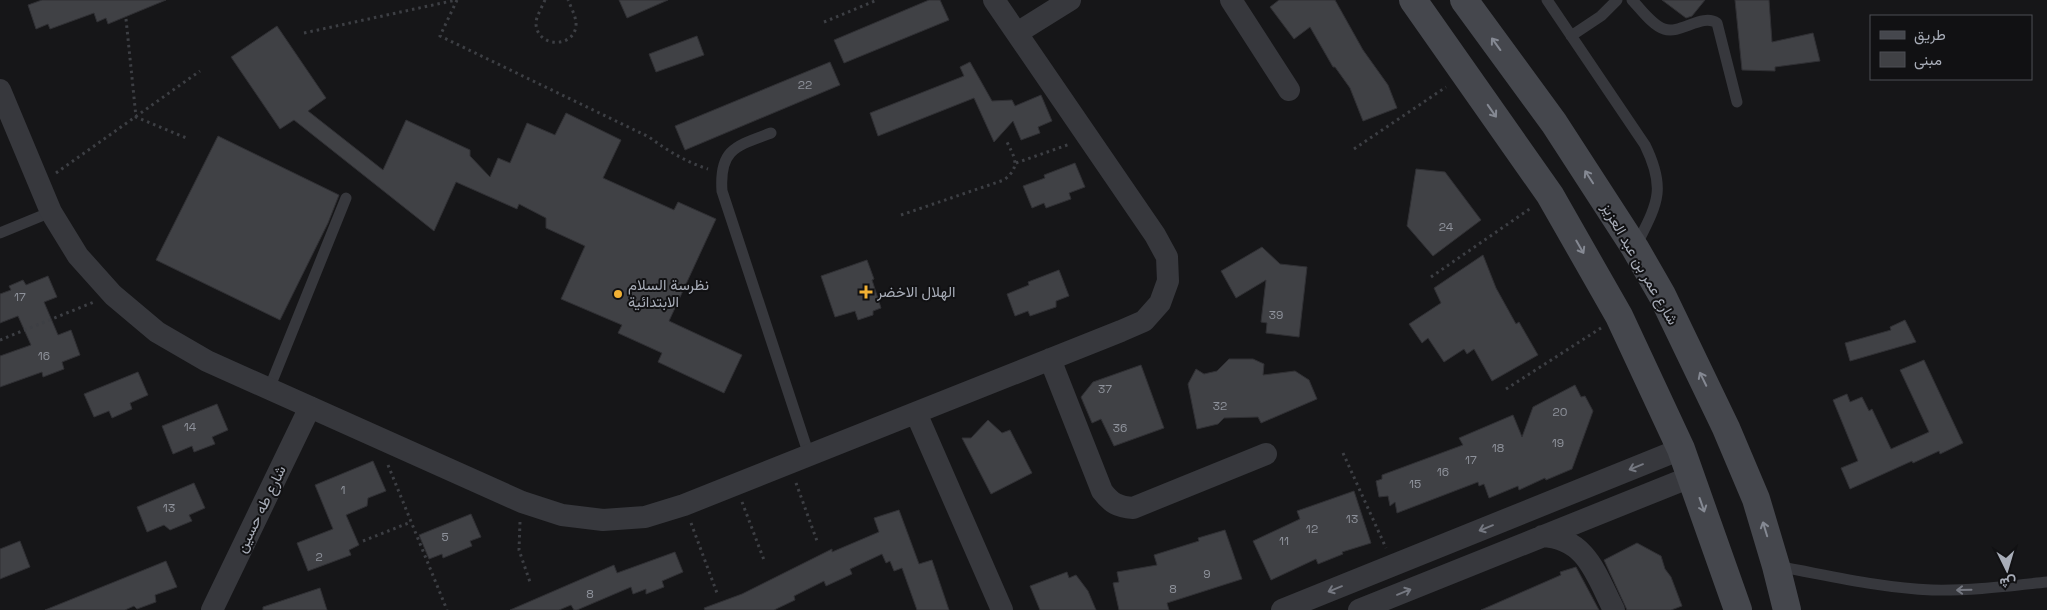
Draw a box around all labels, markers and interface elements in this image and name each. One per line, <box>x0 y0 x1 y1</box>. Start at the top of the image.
legend <box>1870 15 2032 80</box>
text: طريق <box>1914 25 1946 45</box>
one-way arrow <box>1491 37 1501 51</box>
text: مبنى <box>1914 50 1942 70</box>
house number: 22 <box>798 77 812 93</box>
one-way arrow <box>1487 104 1497 118</box>
one-way arrow <box>1584 170 1594 184</box>
street label: شارع عمر بن عبد العزيز <box>1596 199 1683 329</box>
house number: 24 <box>1439 219 1454 235</box>
one-way arrow <box>1576 240 1586 254</box>
place label: نظرسة السلام الابتدائية <box>628 275 709 311</box>
place label: الهلال الاخضر <box>876 282 956 301</box>
marker: الهلال الاخضر <box>859 285 873 299</box>
marker: نظرسة السلام الابتدائية <box>612 288 624 300</box>
house number: 17 <box>14 289 26 305</box>
house number: 39 <box>1269 307 1283 323</box>
house number: 16 <box>38 348 50 364</box>
one-way arrow <box>1697 372 1707 387</box>
house number: 37 <box>1098 381 1112 397</box>
house number: 32 <box>1213 398 1227 414</box>
house number: 20 <box>1553 404 1567 420</box>
house number: 14 <box>184 419 197 435</box>
house number: 36 <box>1113 420 1127 436</box>
house number: 19 <box>1552 435 1564 451</box>
house number: 18 <box>1492 440 1504 456</box>
house number: 17 <box>1465 452 1477 468</box>
street label: شارع طه حسين <box>231 462 292 556</box>
one-way arrow <box>1629 463 1644 472</box>
house number: 16 <box>1437 464 1449 480</box>
house number: 15 <box>1409 476 1421 492</box>
house number: 1 <box>340 482 346 498</box>
one-way arrow <box>1698 496 1707 512</box>
house number: 13 <box>163 500 175 516</box>
house number: 13 <box>1346 511 1358 527</box>
house number: 12 <box>1306 521 1318 537</box>
one-way arrow <box>1760 522 1769 538</box>
one-way arrow <box>1479 524 1494 533</box>
house number: 5 <box>441 529 449 545</box>
house number: 11 <box>1279 533 1289 549</box>
north arrow <box>1982 545 2032 595</box>
house number: 2 <box>315 549 323 565</box>
house number: 9 <box>1203 566 1211 582</box>
text: ش <box>1999 573 2017 593</box>
house number: 8 <box>1169 581 1177 597</box>
one-way arrow <box>1328 584 1343 594</box>
one-way arrow <box>1956 585 1972 594</box>
house number: 8 <box>586 586 594 602</box>
one-way arrow <box>1396 586 1411 596</box>

